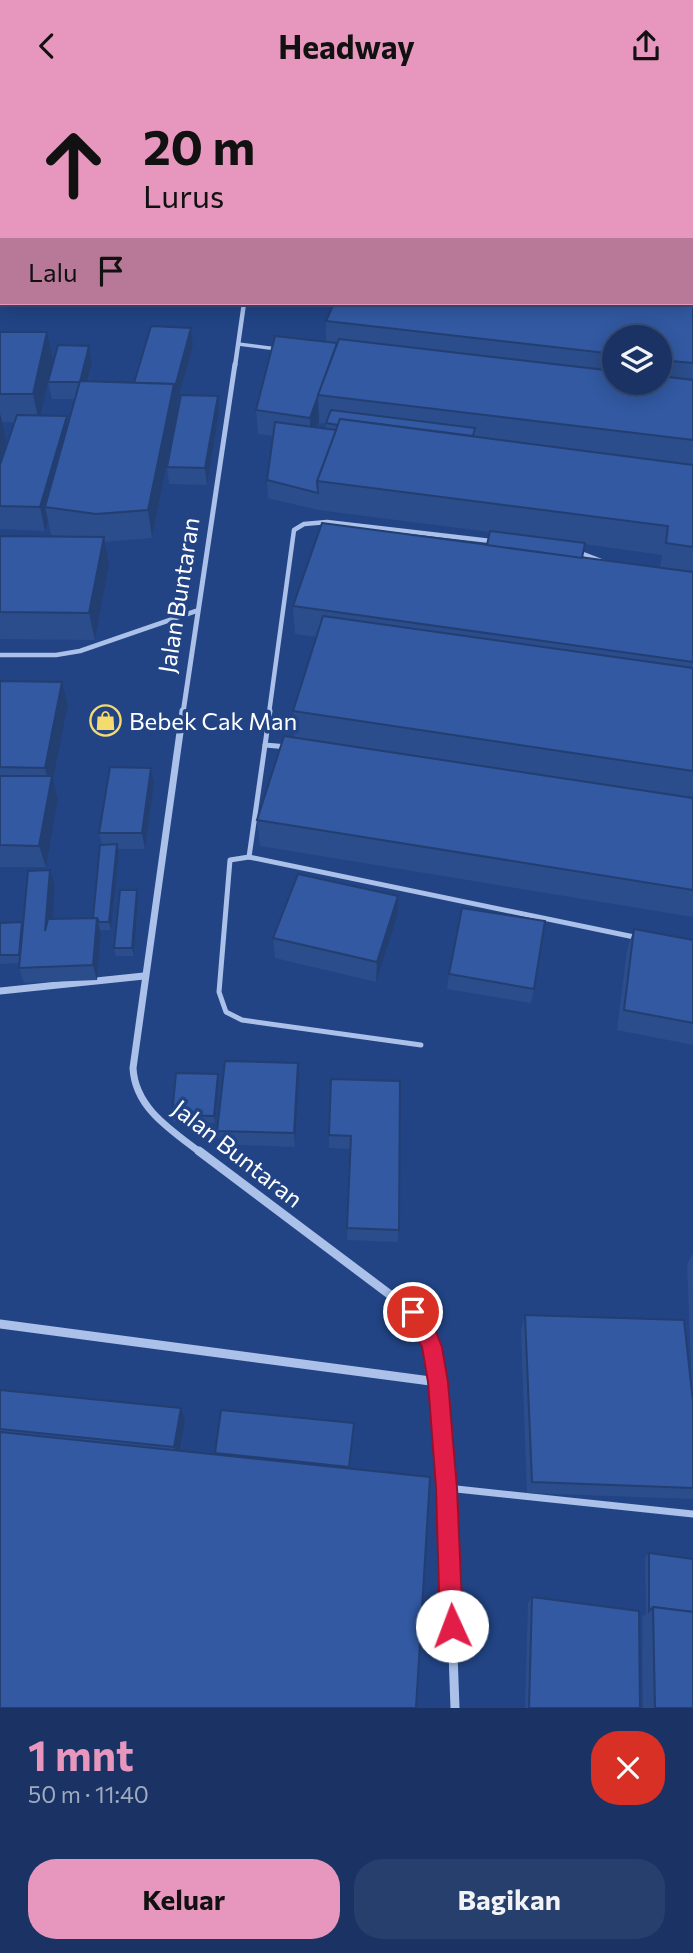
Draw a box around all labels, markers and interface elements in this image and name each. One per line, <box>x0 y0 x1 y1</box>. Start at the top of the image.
text: Headway <box>278 26 415 66</box>
icon: back <box>28 27 66 65</box>
icon: share <box>627 27 665 65</box>
text: 20 m <box>143 115 255 175</box>
icon: ahead <box>28 119 119 210</box>
text: Lurus <box>143 175 224 215</box>
icon: arrive <box>92 252 130 290</box>
text: Lalu <box>28 256 78 287</box>
map controls <box>602 325 672 395</box>
button: layers <box>602 325 672 395</box>
street label: Jalan Buntaran <box>151 515 205 675</box>
shop icon: Bebek Cak Man <box>89 703 123 737</box>
place label: Bebek Cak Man <box>129 706 297 735</box>
street label: Jalan Buntaran <box>167 1093 309 1213</box>
pin <box>383 1282 443 1342</box>
icon: arrive <box>394 1293 432 1331</box>
position arrow <box>415 1589 489 1663</box>
text: 1 mnt <box>28 1728 134 1780</box>
button: close <box>591 1731 665 1805</box>
text: 50 m · 11:40 <box>28 1780 149 1808</box>
button: Keluar <box>28 1859 340 1939</box>
button: Bagikan <box>354 1859 665 1939</box>

